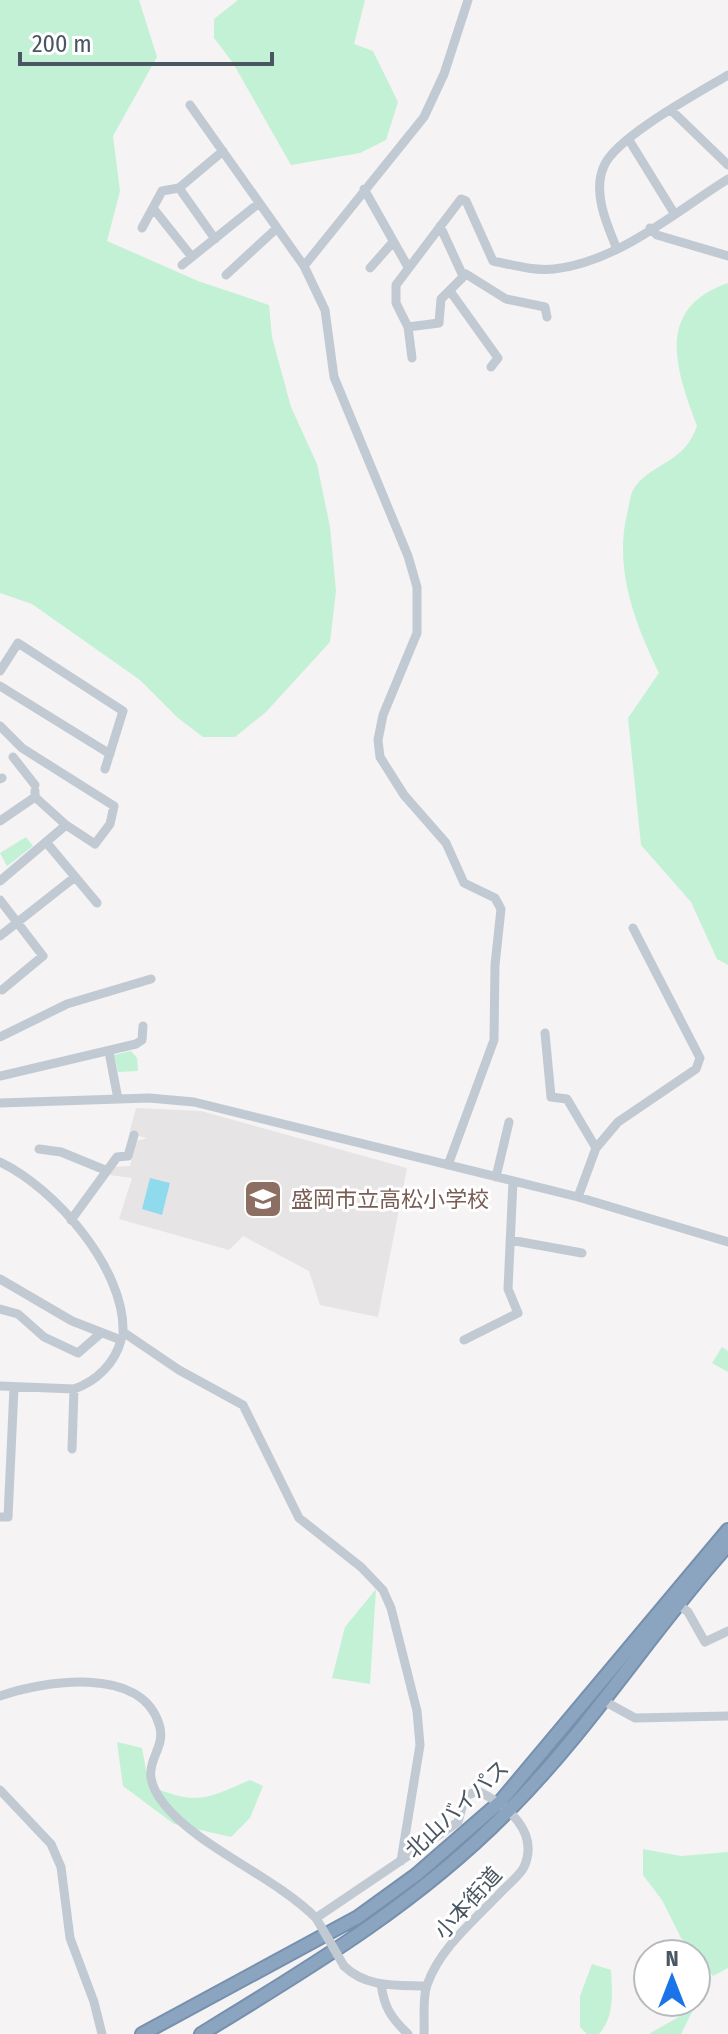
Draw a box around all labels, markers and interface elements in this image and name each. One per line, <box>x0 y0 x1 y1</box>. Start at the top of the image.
scale bar <box>20 16 272 66</box>
text: 200 m <box>32 30 92 58</box>
school or university icon: 盛岡市立高松小学校 <box>242 1178 284 1220</box>
place label: 盛岡市立高松小学校 <box>291 1186 489 1213</box>
street label: 北山バイパス <box>400 1754 514 1864</box>
street label: 小本街道 <box>429 1861 507 1945</box>
north arrow <box>632 1938 712 2018</box>
text: N <box>665 1945 679 1972</box>

